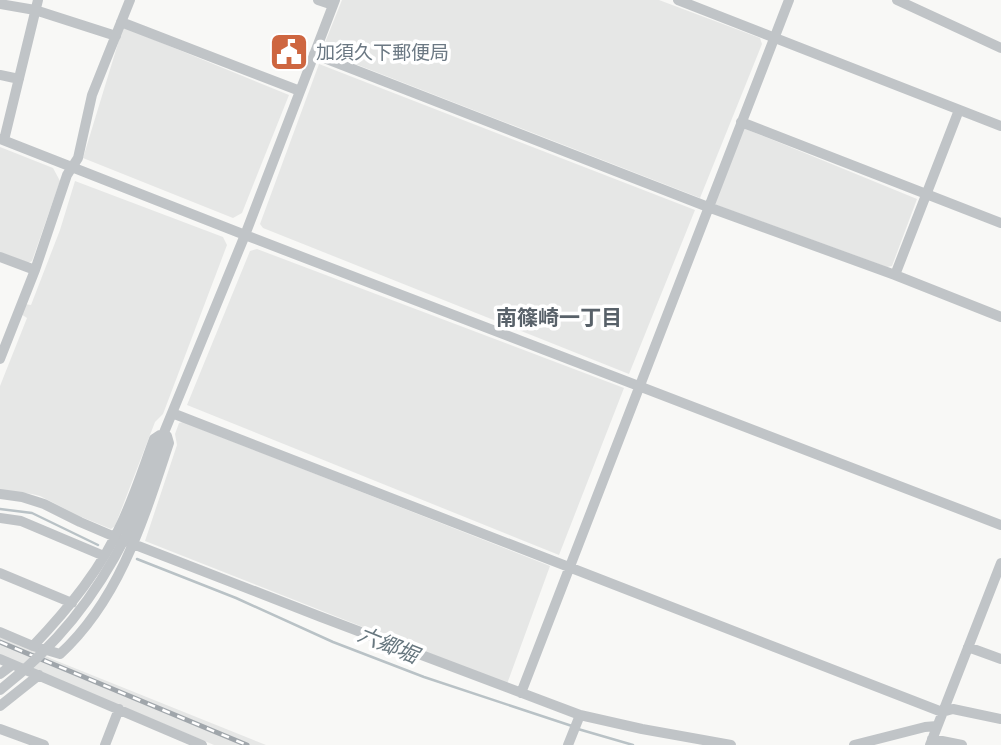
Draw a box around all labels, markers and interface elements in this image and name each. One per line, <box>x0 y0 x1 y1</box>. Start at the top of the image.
public building icon: 加須久下郵便局 <box>268 31 310 73</box>
place label: 加須久下郵便局 <box>316 42 449 66</box>
district label: 南篠崎一丁目 <box>496 306 622 333</box>
water label: 六郷堀 <box>353 622 424 672</box>

